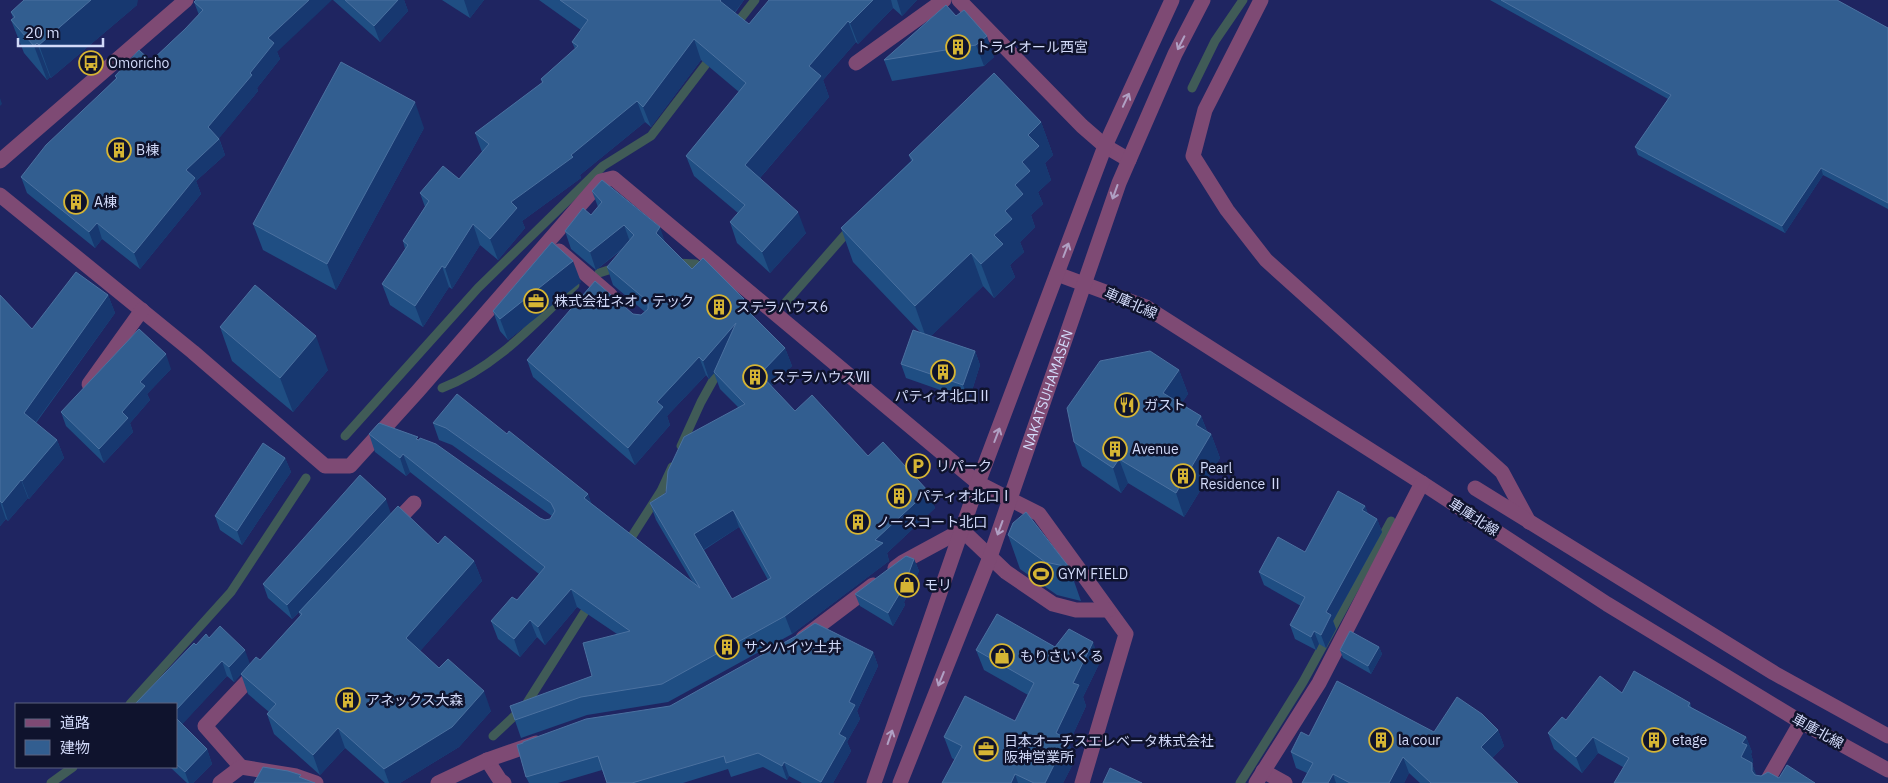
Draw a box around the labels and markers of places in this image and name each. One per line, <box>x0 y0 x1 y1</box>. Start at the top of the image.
building icon: トライオール西宮 <box>945 34 971 60</box>
place label: トライオール西宮 <box>976 38 1088 56</box>
bus stop icon: Omoricho <box>78 50 104 76</box>
place label: Omoricho <box>108 54 170 72</box>
building icon: B棟 <box>106 137 132 163</box>
place label: B棟 <box>136 141 159 159</box>
building icon: A棟 <box>63 189 89 215</box>
place label: A棟 <box>94 193 117 211</box>
office icon: 株式会社ネオ・テック <box>523 288 549 314</box>
place label: 株式会社ネオ・テック <box>554 292 694 310</box>
building icon: ステラハウス6 <box>706 294 732 320</box>
place label: ステラハウス6 <box>736 298 828 316</box>
building icon: パティオ北口Ⅱ <box>930 359 956 385</box>
building icon: ステラハウスⅦ <box>742 364 768 390</box>
place label: ステラハウスⅦ <box>772 368 870 386</box>
place label: パティオ北口Ⅱ <box>894 387 992 405</box>
restaurant icon: ガスト <box>1114 392 1140 418</box>
place label: ガスト <box>1144 396 1186 414</box>
building icon: Avenue <box>1102 436 1128 462</box>
place label: Avenue <box>1132 440 1179 458</box>
parking icon: リパーク <box>905 453 931 479</box>
place label: リパーク <box>936 457 992 475</box>
place label: Pearl Residence Ⅱ <box>1200 459 1282 493</box>
building icon: Pearl Residence Ⅱ <box>1170 463 1196 489</box>
building icon: パティオ北口Ⅰ <box>886 483 912 509</box>
place label: パティオ北口Ⅰ <box>916 487 1013 505</box>
building icon: ノースコート北口 <box>845 509 871 535</box>
place label: ノースコート北口 <box>876 513 987 531</box>
sports icon: GYM FIELD <box>1028 561 1054 587</box>
place label: GYM FIELD <box>1058 565 1128 583</box>
shop icon: モリ <box>894 572 920 598</box>
place label: モリ <box>924 576 952 594</box>
building icon: サンハイツ土井 <box>714 634 740 660</box>
place label: サンハイツ土井 <box>744 638 842 656</box>
shop icon: もりさいくる <box>989 643 1015 669</box>
place label: もりさいくる <box>1020 647 1104 665</box>
building icon: アネックス大森 <box>335 687 361 713</box>
place label: アネックス大森 <box>366 691 464 709</box>
building icon: la cour <box>1368 727 1394 753</box>
building icon: etage <box>1641 727 1667 753</box>
place label: la cour <box>1398 731 1440 749</box>
place label: etage <box>1672 731 1707 749</box>
place label: 日本オーチスエレベータ株式会社 阪神営業所 <box>1004 732 1214 766</box>
office icon: 日本オーチスエレベータ株式会社 阪神営業所 <box>973 736 999 762</box>

